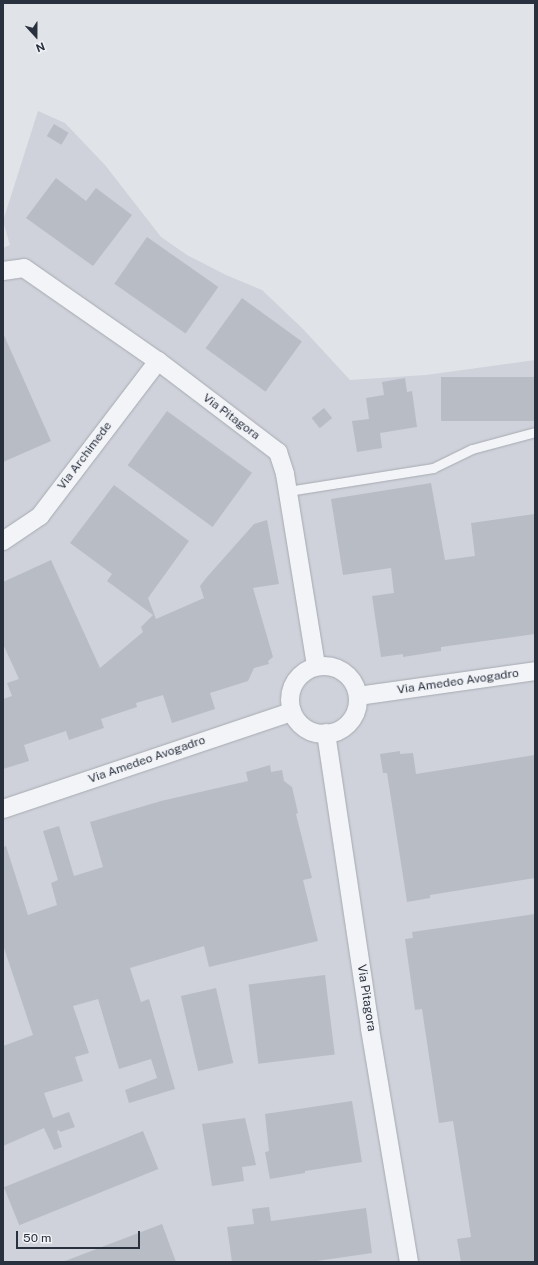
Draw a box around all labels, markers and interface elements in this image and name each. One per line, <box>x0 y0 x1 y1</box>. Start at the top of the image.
north arrow <box>16 16 56 56</box>
text: N <box>34 40 46 54</box>
street label: Via Pitagora <box>200 391 262 443</box>
street label: Via Archimede <box>55 419 115 493</box>
street label: Via Amedeo Avogadro <box>396 666 520 698</box>
street label: Via Amedeo Avogadro <box>87 733 207 787</box>
street label: Via Pitagora <box>354 963 378 1033</box>
scale bar <box>18 1223 142 1249</box>
text: 50 m <box>23 1231 51 1245</box>

